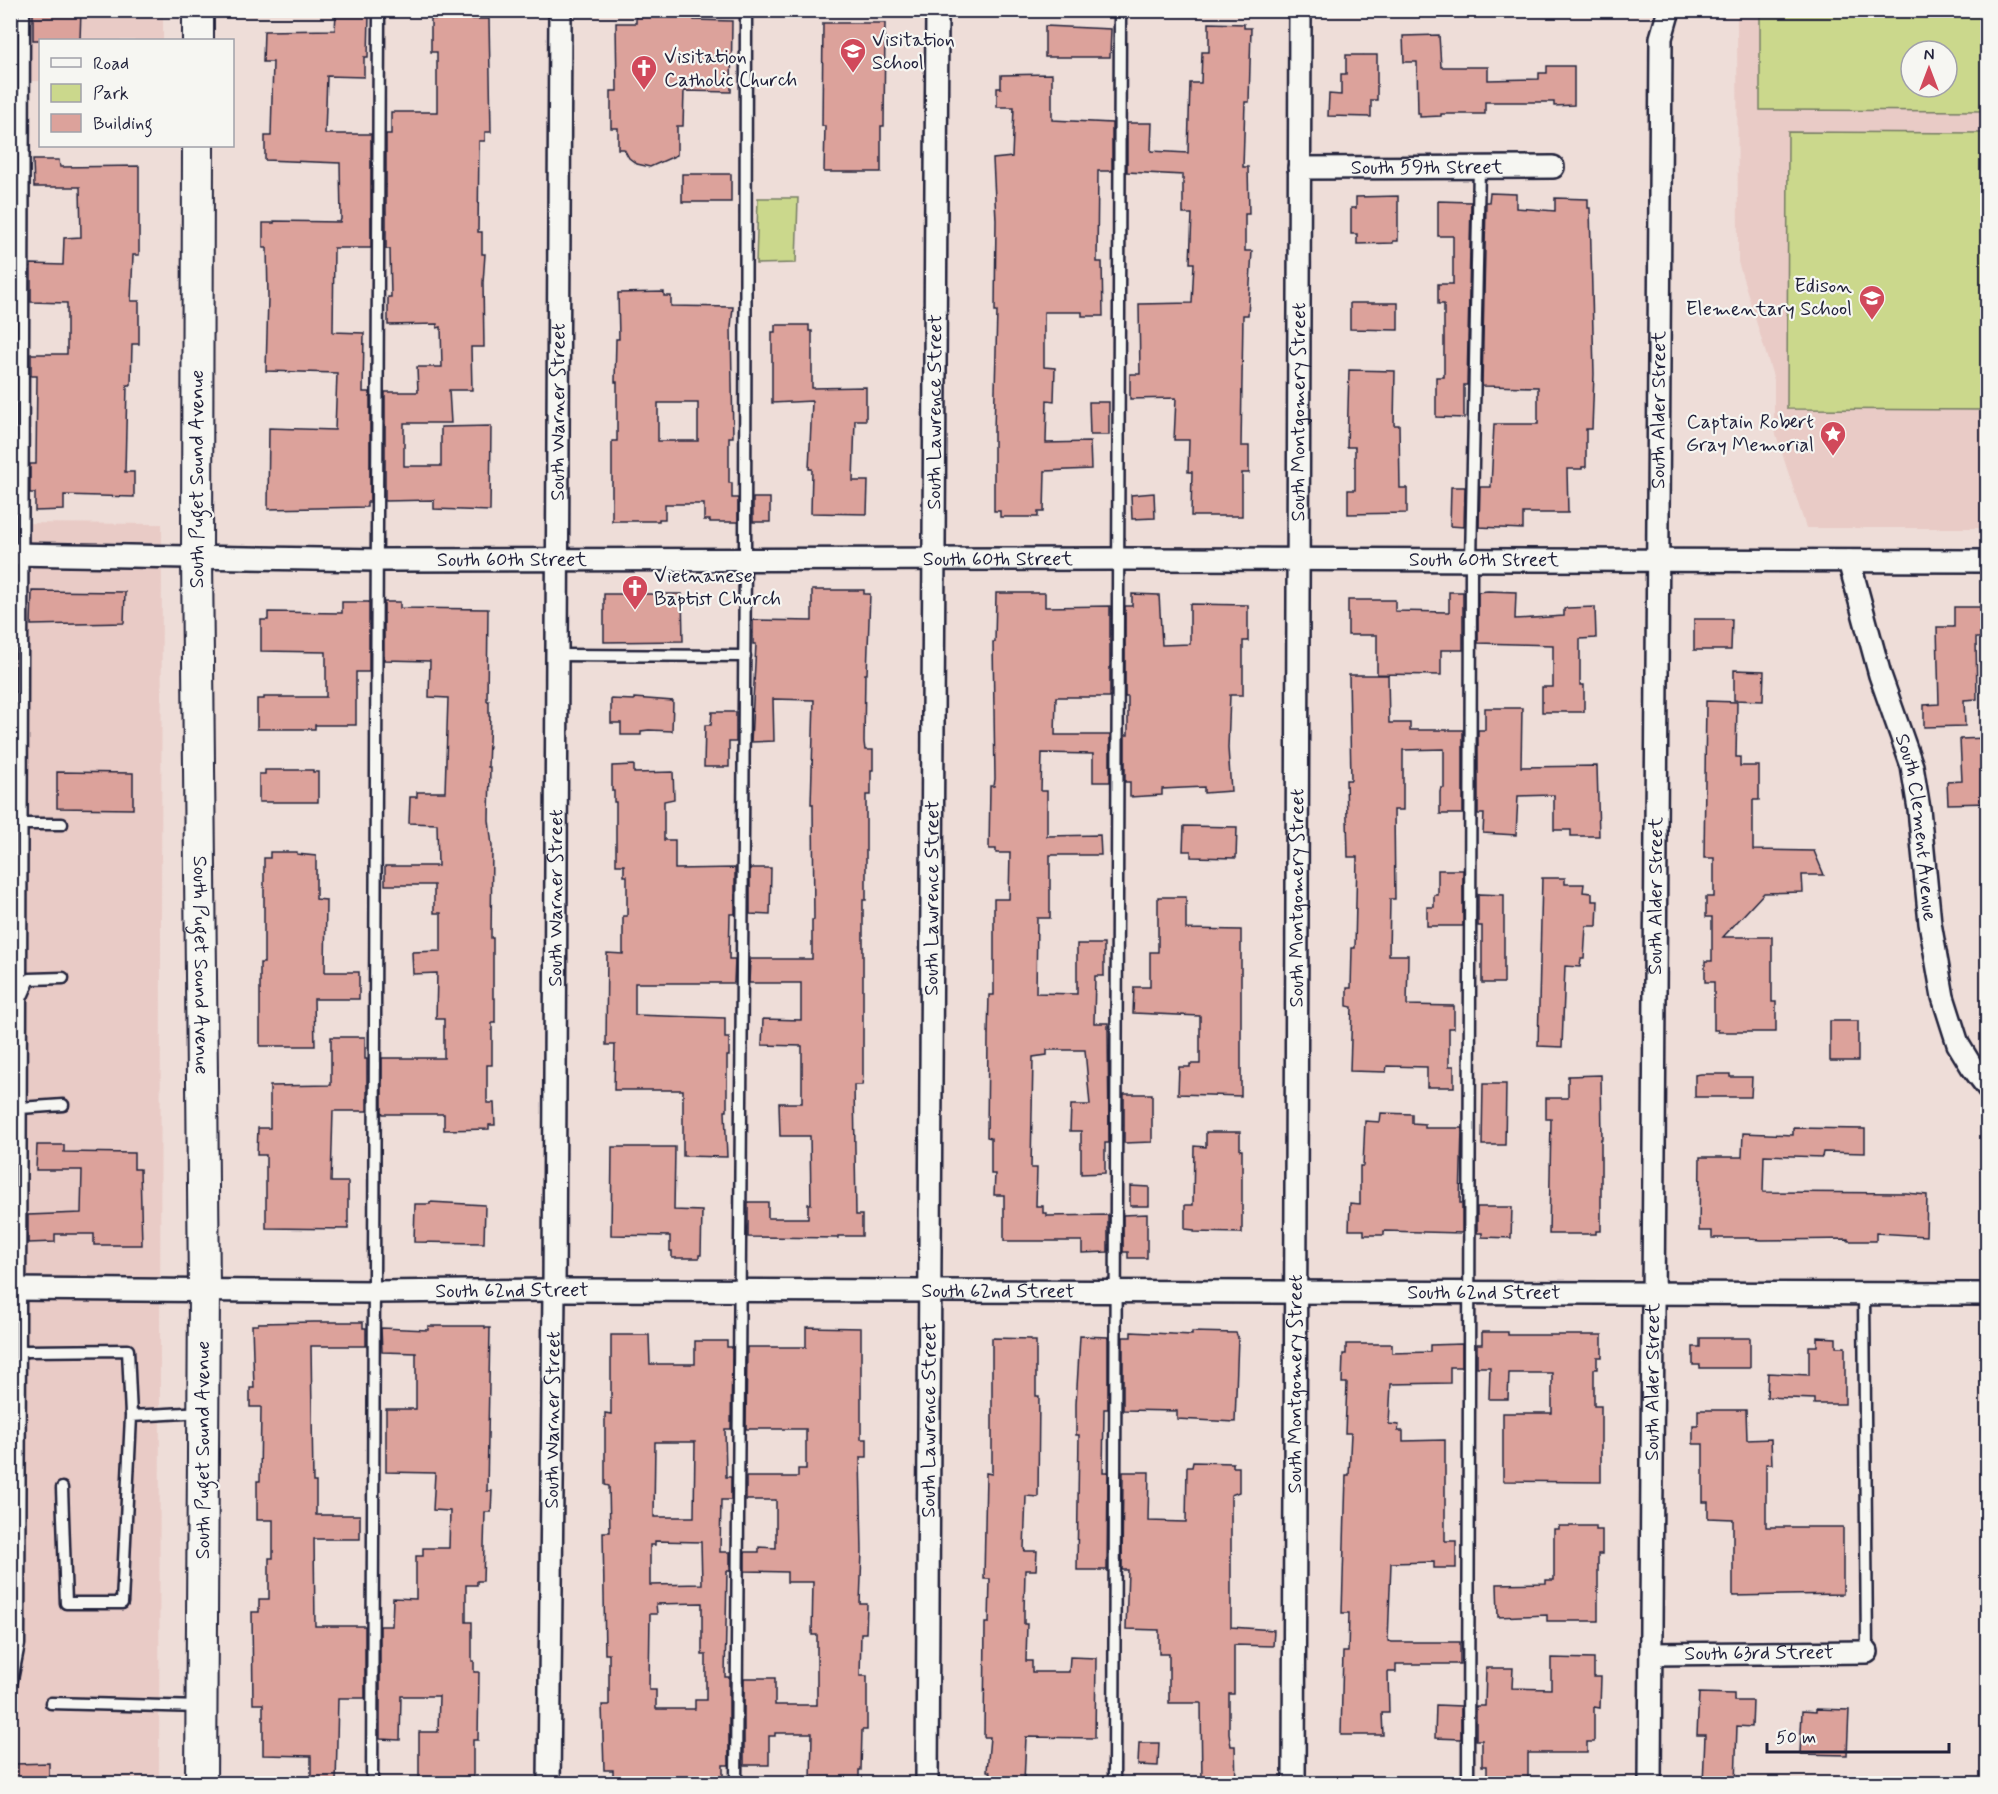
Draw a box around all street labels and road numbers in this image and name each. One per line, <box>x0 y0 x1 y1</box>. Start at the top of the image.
street label: South 59th Street <box>1351 154 1503 181</box>
street label: South Montgomery Street <box>1285 303 1313 521</box>
street label: South Lawrence Street <box>921 314 949 510</box>
street label: South Warner Street <box>544 323 572 501</box>
street label: South Alder Street <box>1645 331 1673 489</box>
street label: South Puget Sound Avenue <box>184 370 213 588</box>
street label: South 60th Street <box>437 546 587 573</box>
street label: South 60th Street <box>923 546 1073 573</box>
street label: South 60th Street <box>1409 546 1559 574</box>
street label: South Clement Avenue <box>1888 730 1943 922</box>
street label: South Montgomery Street <box>1283 789 1311 1007</box>
street label: South Lawrence Street <box>918 800 946 996</box>
street label: South Warner Street <box>542 809 570 987</box>
street label: South Alder Street <box>1642 817 1670 975</box>
street label: South Puget Sound Avenue <box>185 855 215 1074</box>
street label: South Montgomery Street <box>1281 1275 1309 1493</box>
street label: South 62nd Street <box>435 1276 589 1305</box>
street label: South 62nd Street <box>921 1278 1075 1305</box>
street label: South 62nd Street <box>1407 1279 1561 1306</box>
street label: South Alder Street <box>1639 1303 1667 1461</box>
street label: South Lawrence Street <box>915 1322 943 1518</box>
street label: South Warner Street <box>538 1331 567 1509</box>
street label: South Puget Sound Avenue <box>190 1341 219 1559</box>
street label: South 63rd Street <box>1684 1639 1834 1667</box>

